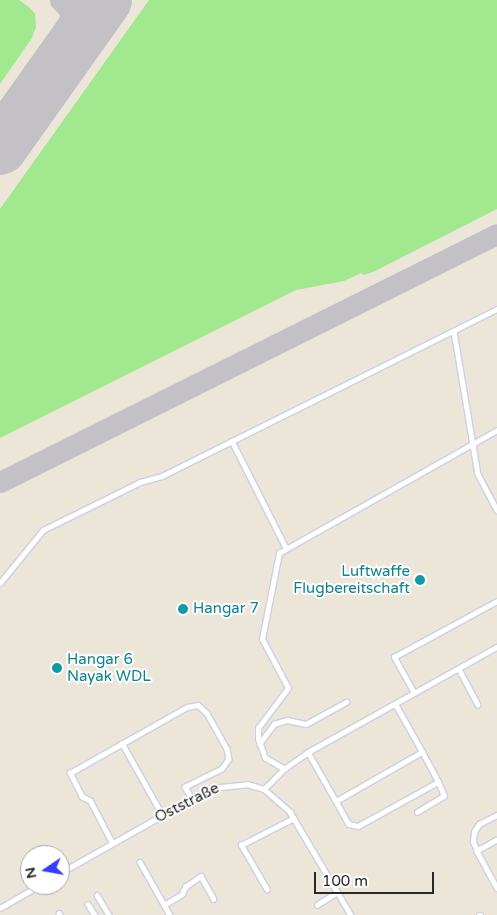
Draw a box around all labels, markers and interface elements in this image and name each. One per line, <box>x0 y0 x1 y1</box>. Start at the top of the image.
place label: Luftwaffe Flugbereitschaft <box>293 562 410 597</box>
marker: Luftwaffe Flugbereitschaft <box>414 574 426 586</box>
place label: Hangar 7 <box>193 600 259 618</box>
marker: Hangar 7 <box>177 603 189 615</box>
place label: Hangar 6 Nayak WDL <box>67 650 151 685</box>
marker: Hangar 6 Nayak WDL <box>51 662 63 674</box>
street label: Oststraße <box>152 779 222 827</box>
north arrow <box>20 845 70 895</box>
scale bar <box>317 862 437 894</box>
text: N <box>21 866 40 880</box>
text: 100 m <box>322 872 368 890</box>

